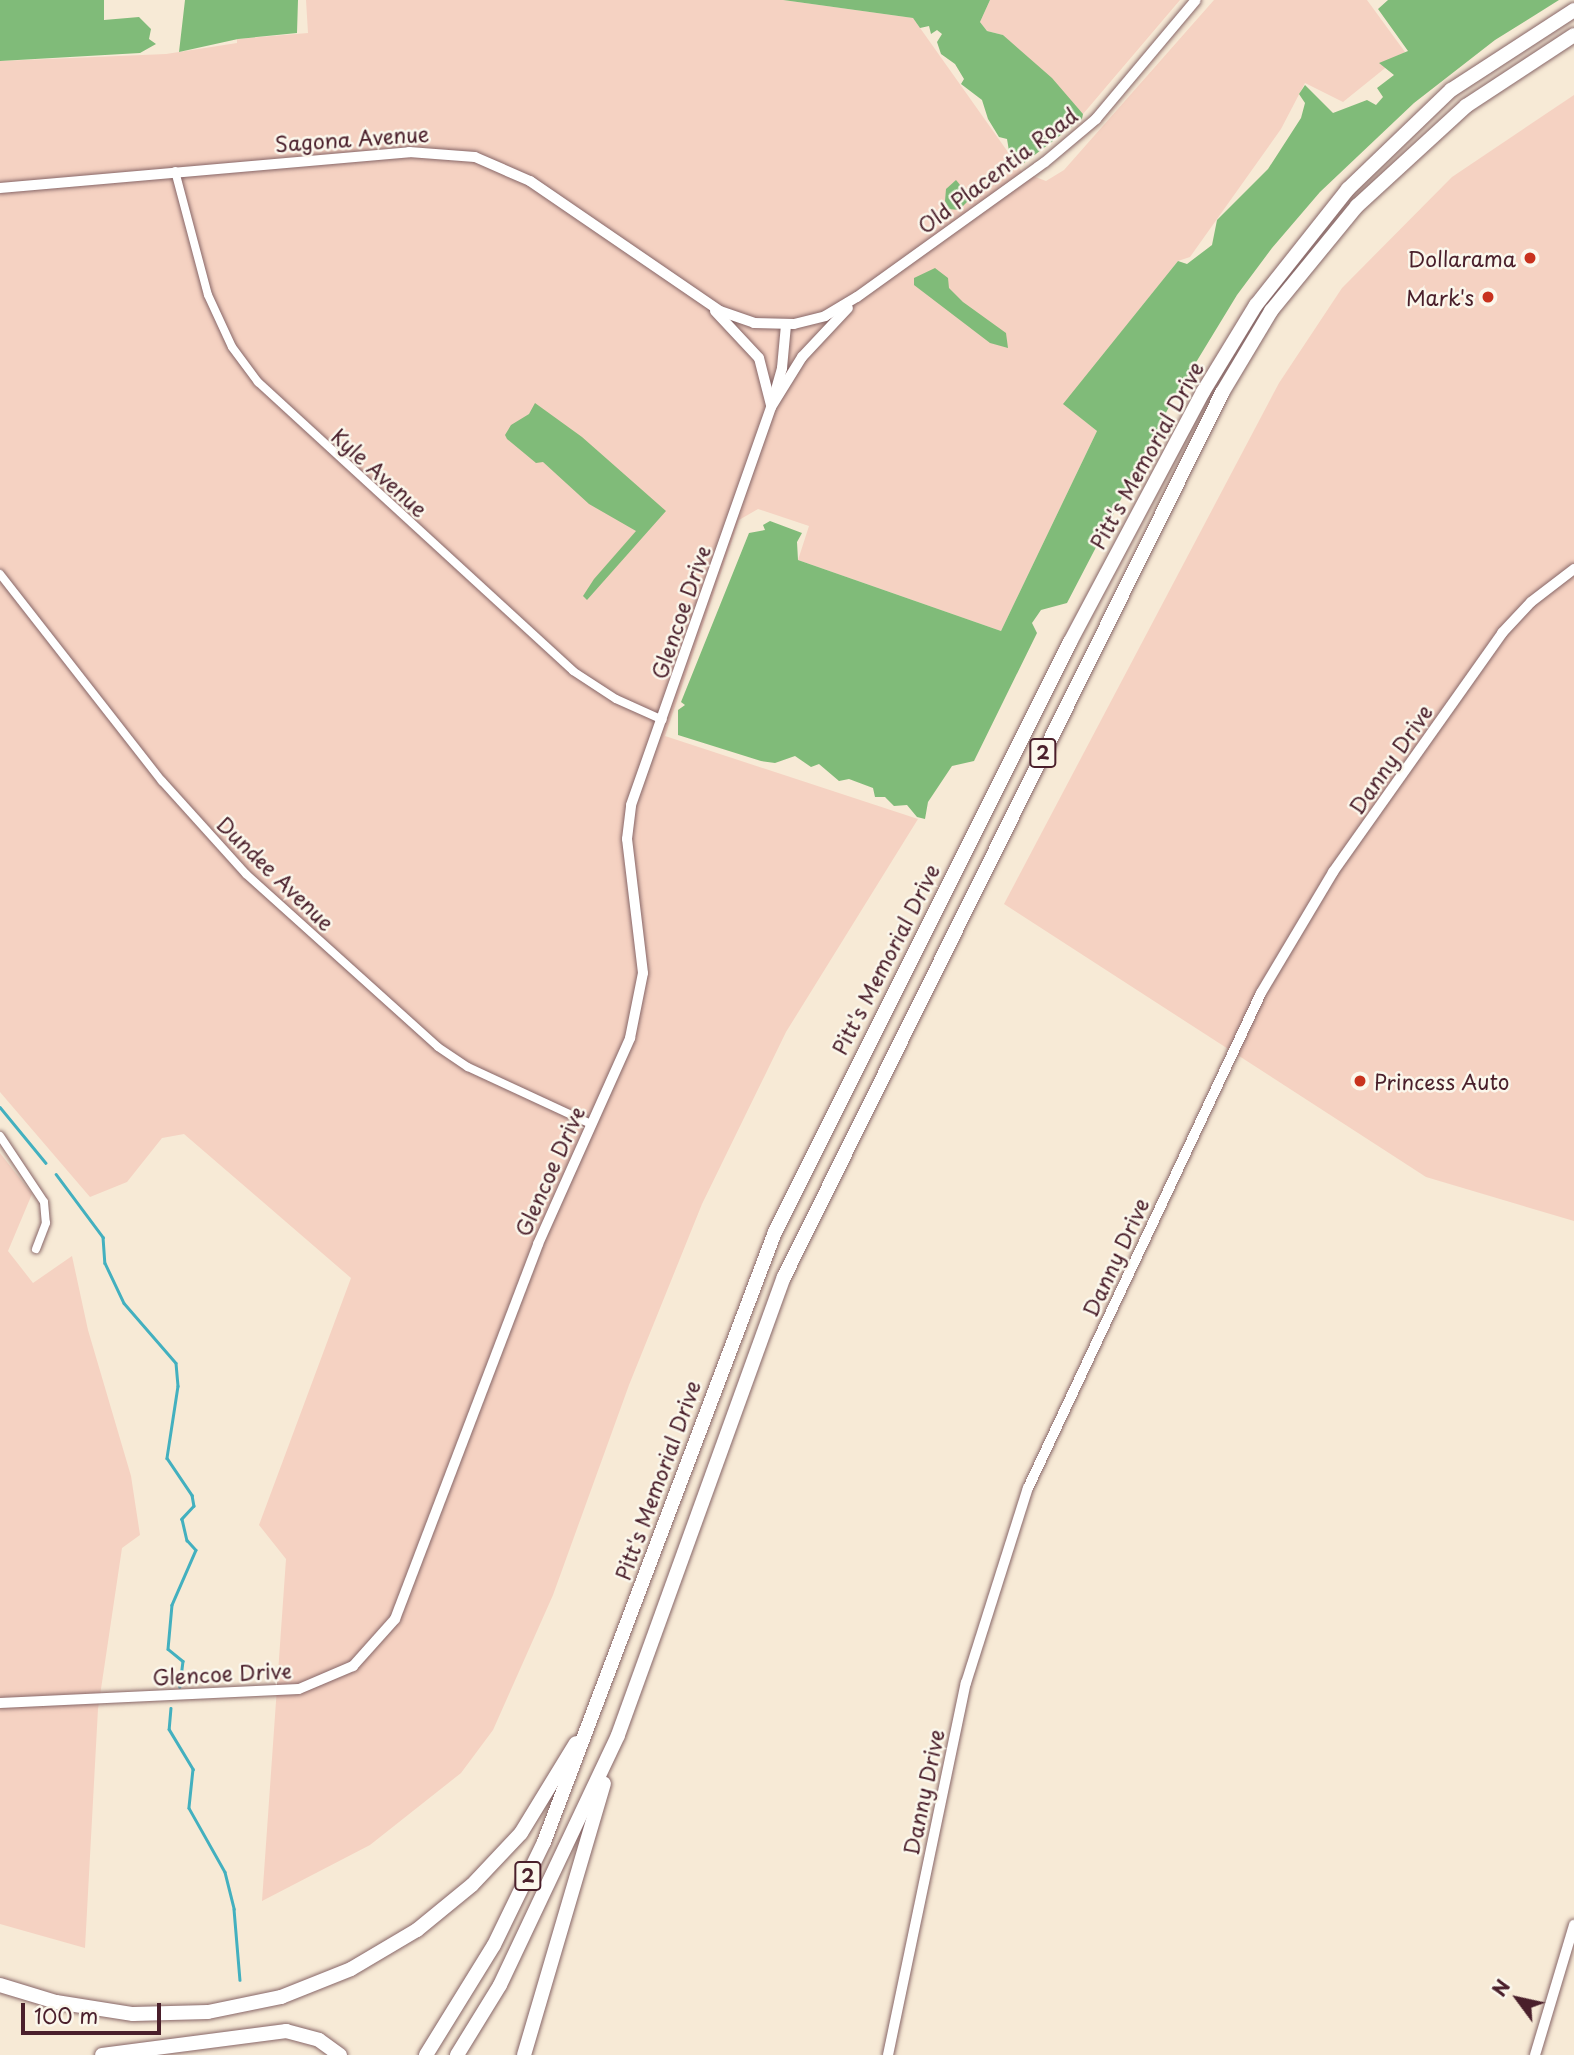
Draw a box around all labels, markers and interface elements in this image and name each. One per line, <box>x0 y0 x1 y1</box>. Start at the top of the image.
street label: Old Placentia Road <box>912 101 1082 239</box>
street label: Sagona Avenue <box>274 120 430 156</box>
place label: Dollarama <box>1407 245 1516 271</box>
marker: Dollarama <box>1522 250 1538 266</box>
place label: Mark's <box>1406 284 1474 310</box>
marker: Mark's <box>1480 289 1496 305</box>
street label: Pitt's Memorial Drive <box>1083 355 1209 555</box>
street label: Kyle Avenue <box>327 422 433 522</box>
street label: Glencoe Drive <box>645 541 715 683</box>
street label: Danny Drive <box>1343 699 1437 819</box>
road number: 2 <box>1029 738 1057 768</box>
street label: Dundee Avenue <box>212 810 340 936</box>
street label: Pitt's Memorial Drive <box>825 858 945 1060</box>
place label: Princess Auto <box>1374 1068 1511 1094</box>
marker: Princess Auto <box>1352 1073 1368 1089</box>
street label: Glencoe Drive <box>509 1102 589 1240</box>
street label: Danny Drive <box>1077 1194 1153 1320</box>
street label: Pitt's Memorial Drive <box>608 1375 706 1585</box>
street label: Glencoe Drive <box>151 1657 293 1689</box>
street label: Danny Drive <box>897 1727 949 1857</box>
road number: 2 <box>514 1860 542 1892</box>
north arrow <box>1483 1964 1553 2034</box>
text: N <box>1485 1974 1516 2002</box>
scale bar <box>24 1988 164 2032</box>
text: 100 m <box>34 1999 98 2031</box>

